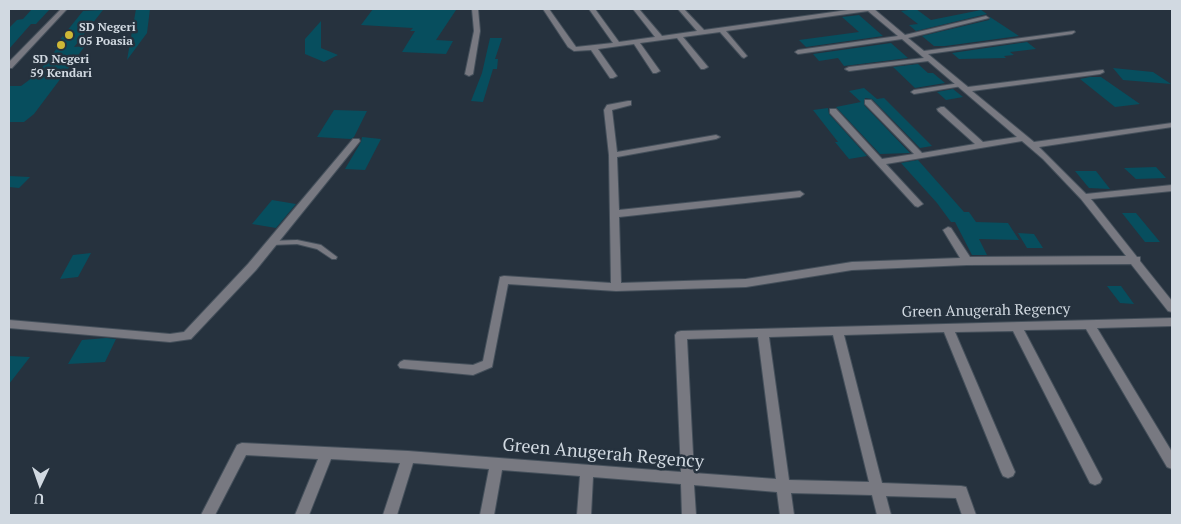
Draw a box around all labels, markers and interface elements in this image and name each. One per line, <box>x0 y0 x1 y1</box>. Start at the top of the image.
place label: SD Negeri 05 Poasia <box>79 21 136 49</box>
marker: SD Negeri 05 Poasia <box>63 29 75 41</box>
marker: SD Negeri 59 Kendari <box>55 39 67 51</box>
place label: SD Negeri 59 Kendari <box>30 53 92 81</box>
street label: Green Anugerah Regency <box>902 301 1070 321</box>
street label: Green Anugerah Regency <box>501 434 705 474</box>
north arrow <box>15 459 65 509</box>
text: U <box>34 490 45 509</box>

